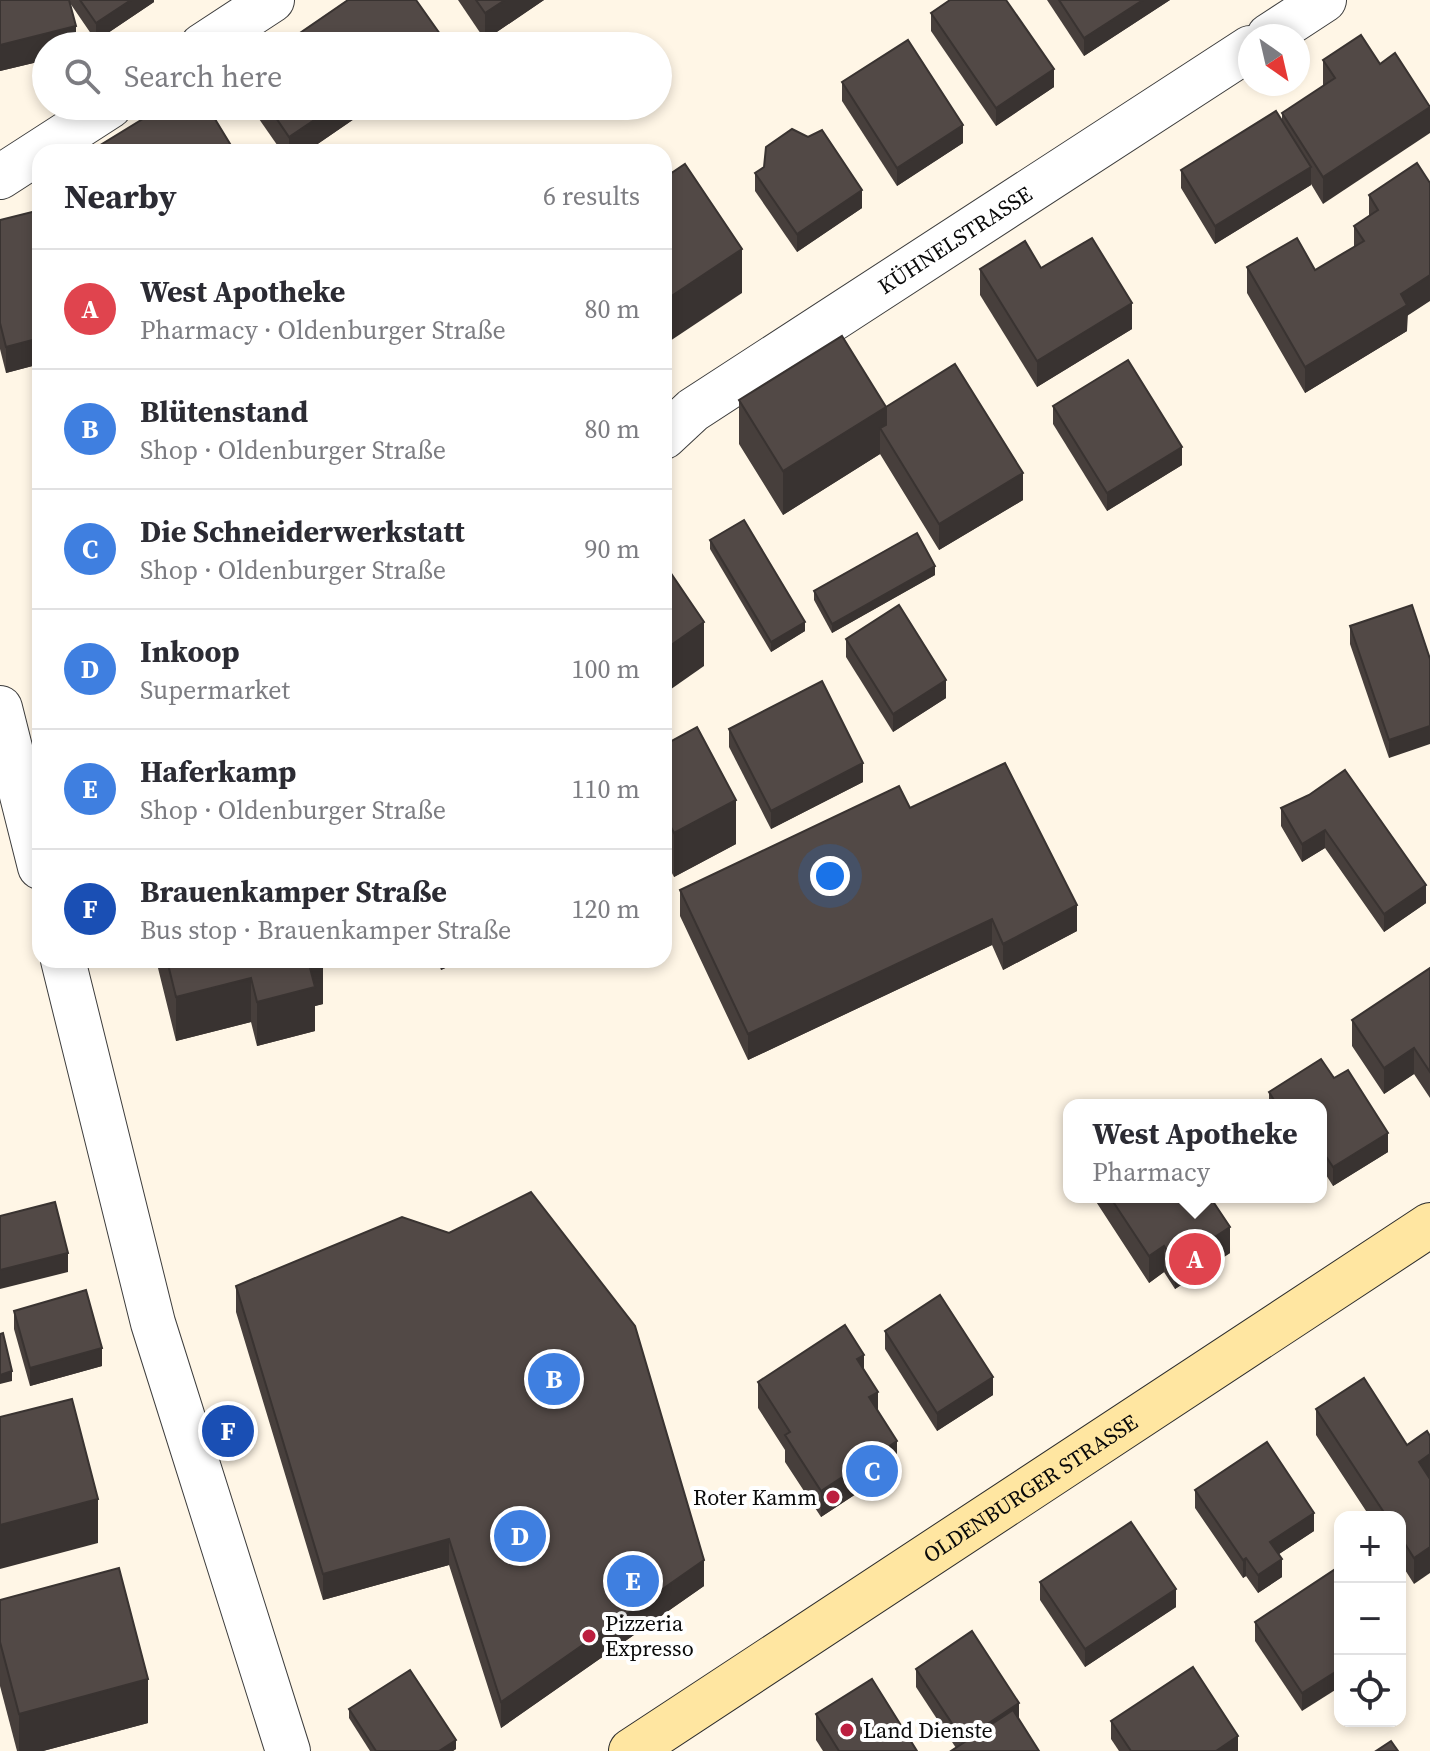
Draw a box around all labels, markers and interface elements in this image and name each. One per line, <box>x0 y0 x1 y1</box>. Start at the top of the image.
north arrow <box>1238 24 1310 96</box>
search box <box>32 32 672 120</box>
icon: search <box>60 54 104 98</box>
text: Search here <box>124 56 282 97</box>
text: Nearby <box>64 173 177 219</box>
text: 6 results <box>543 178 640 214</box>
street label: KÜHNELSTRASSE <box>872 179 1038 301</box>
text: West Apotheke <box>140 271 345 312</box>
text: A <box>81 291 99 327</box>
text: 80 m <box>585 291 640 327</box>
text: Pharmacy · Oldenburger Straße <box>140 312 506 348</box>
text: Blütenstand <box>140 391 308 432</box>
text: B <box>82 411 98 447</box>
text: 80 m <box>585 411 640 447</box>
text: Shop · Oldenburger Straße <box>140 432 446 468</box>
text: Die Schneiderwerkstatt <box>140 511 465 552</box>
text: C <box>82 531 98 567</box>
text: 90 m <box>585 531 640 567</box>
text: Shop · Oldenburger Straße <box>140 552 446 588</box>
text: Inkoop <box>140 631 240 672</box>
text: D <box>81 651 99 687</box>
text: 100 m <box>572 651 640 687</box>
text: Supermarket <box>140 672 290 708</box>
text: Haferkamp <box>140 751 296 792</box>
text: E <box>82 771 98 807</box>
text: 110 m <box>572 771 640 807</box>
text: Shop · Oldenburger Straße <box>140 792 446 828</box>
your location <box>810 856 850 896</box>
text: Brauenkamper Straße <box>140 871 447 912</box>
text: F <box>82 891 98 927</box>
text: 120 m <box>572 891 640 927</box>
text: Bus stop · Brauenkamper Straße <box>140 912 511 948</box>
popup <box>1063 1099 1327 1203</box>
text: West Apotheke <box>1092 1113 1298 1154</box>
text: Pharmacy <box>1092 1154 1210 1190</box>
pin: A <box>1169 1229 1221 1289</box>
pin: B <box>528 1349 580 1409</box>
pin: F <box>202 1401 254 1461</box>
street label: OLDENBURGER STRASSE <box>917 1407 1143 1570</box>
pin: C <box>846 1441 898 1501</box>
place label: Roter Kamm <box>693 1482 817 1512</box>
marker: Roter Kamm <box>824 1488 842 1506</box>
pin: D <box>494 1506 546 1566</box>
map controls <box>1334 1511 1406 1727</box>
button: + <box>1334 1511 1406 1583</box>
pin: E <box>607 1551 659 1611</box>
button: − <box>1334 1583 1406 1655</box>
place label: Pizzeria Expresso <box>605 1608 694 1663</box>
marker: Pizzeria Expresso <box>580 1627 598 1645</box>
button: locate <box>1334 1655 1406 1727</box>
place label: Land Dienste <box>863 1715 993 1745</box>
marker: Land Dienste <box>838 1721 856 1739</box>

